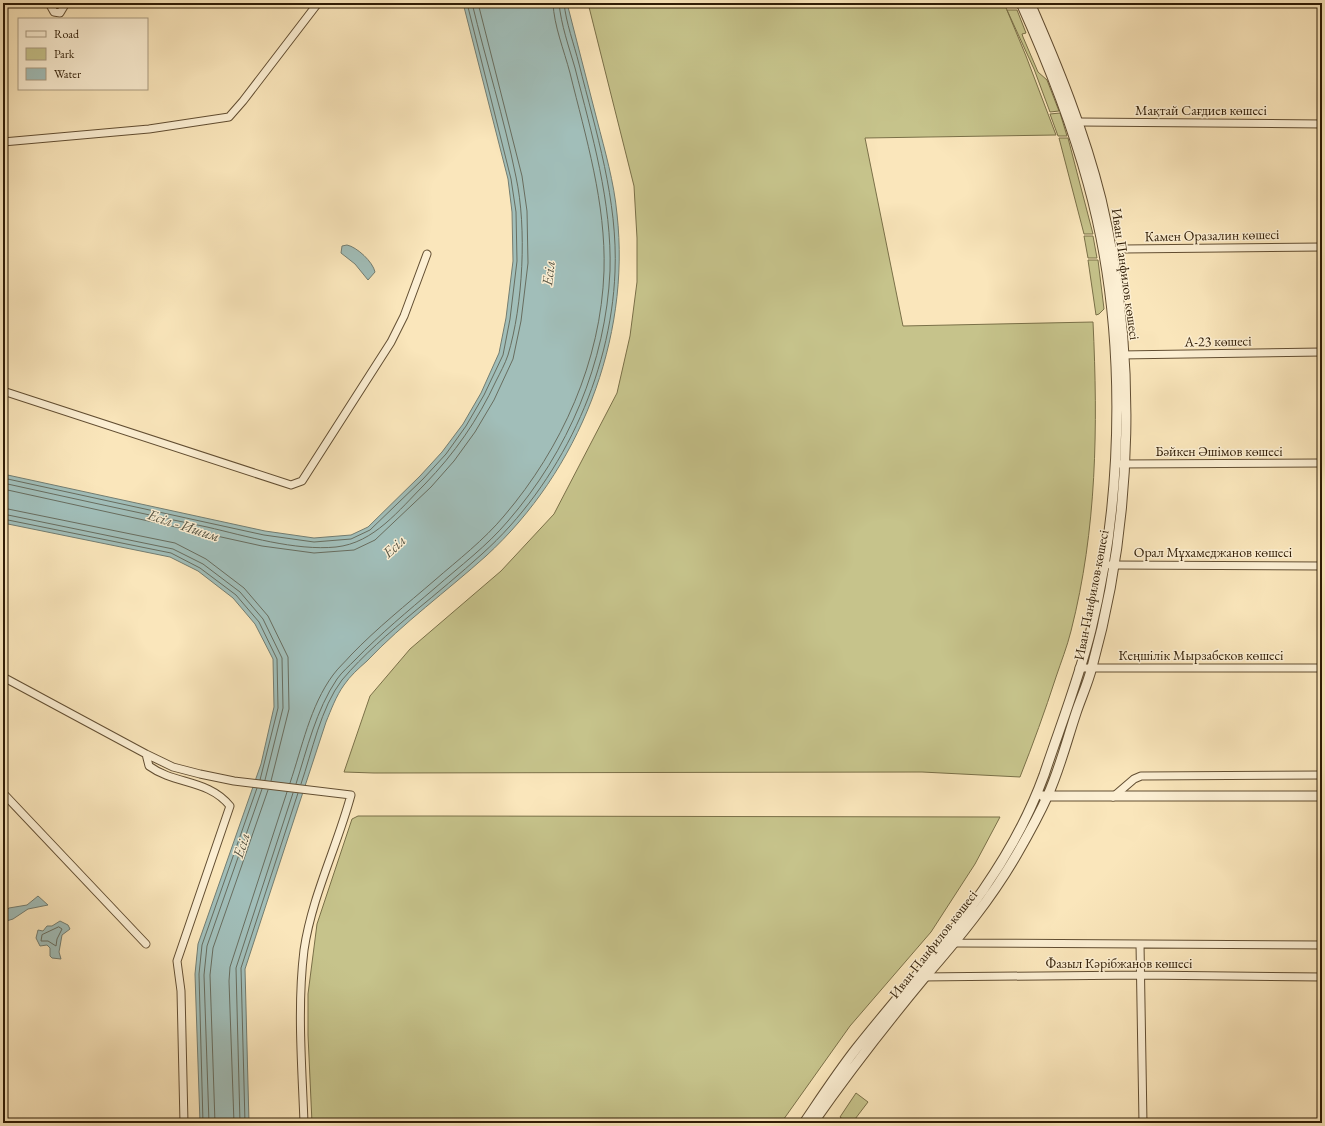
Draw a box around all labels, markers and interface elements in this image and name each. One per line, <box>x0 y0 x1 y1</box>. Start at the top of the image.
legend <box>18 18 148 90</box>
text: Road <box>54 26 80 42</box>
text: Park <box>54 46 75 62</box>
text: Water <box>54 66 81 82</box>
street label: Мақтай Сағдиев көшесі <box>1135 101 1267 119</box>
street label: Иван Панфилов көшесі <box>1108 207 1144 342</box>
street label: Камен Оразалин көшесі <box>1144 225 1280 245</box>
water label: Есіл <box>537 259 559 288</box>
street label: А-23 көшесі <box>1183 331 1252 351</box>
street label: Бәйкен Әшімов көшесі <box>1155 442 1283 460</box>
water label: Есіл - Ишим <box>145 504 222 546</box>
street label: Иван Панфилов көшесі <box>1069 528 1113 662</box>
water label: Есіл <box>378 530 410 562</box>
street label: Орал Мұхамеджанов көшесі <box>1134 543 1293 561</box>
street label: Кеңшілік Мырзабеков көшесі <box>1118 646 1284 664</box>
water label: Есіл <box>228 830 254 861</box>
street label: Иван Панфилов көшесі <box>885 886 981 1002</box>
street label: Фазыл Кәрібжанов көшесі <box>1045 954 1193 972</box>

